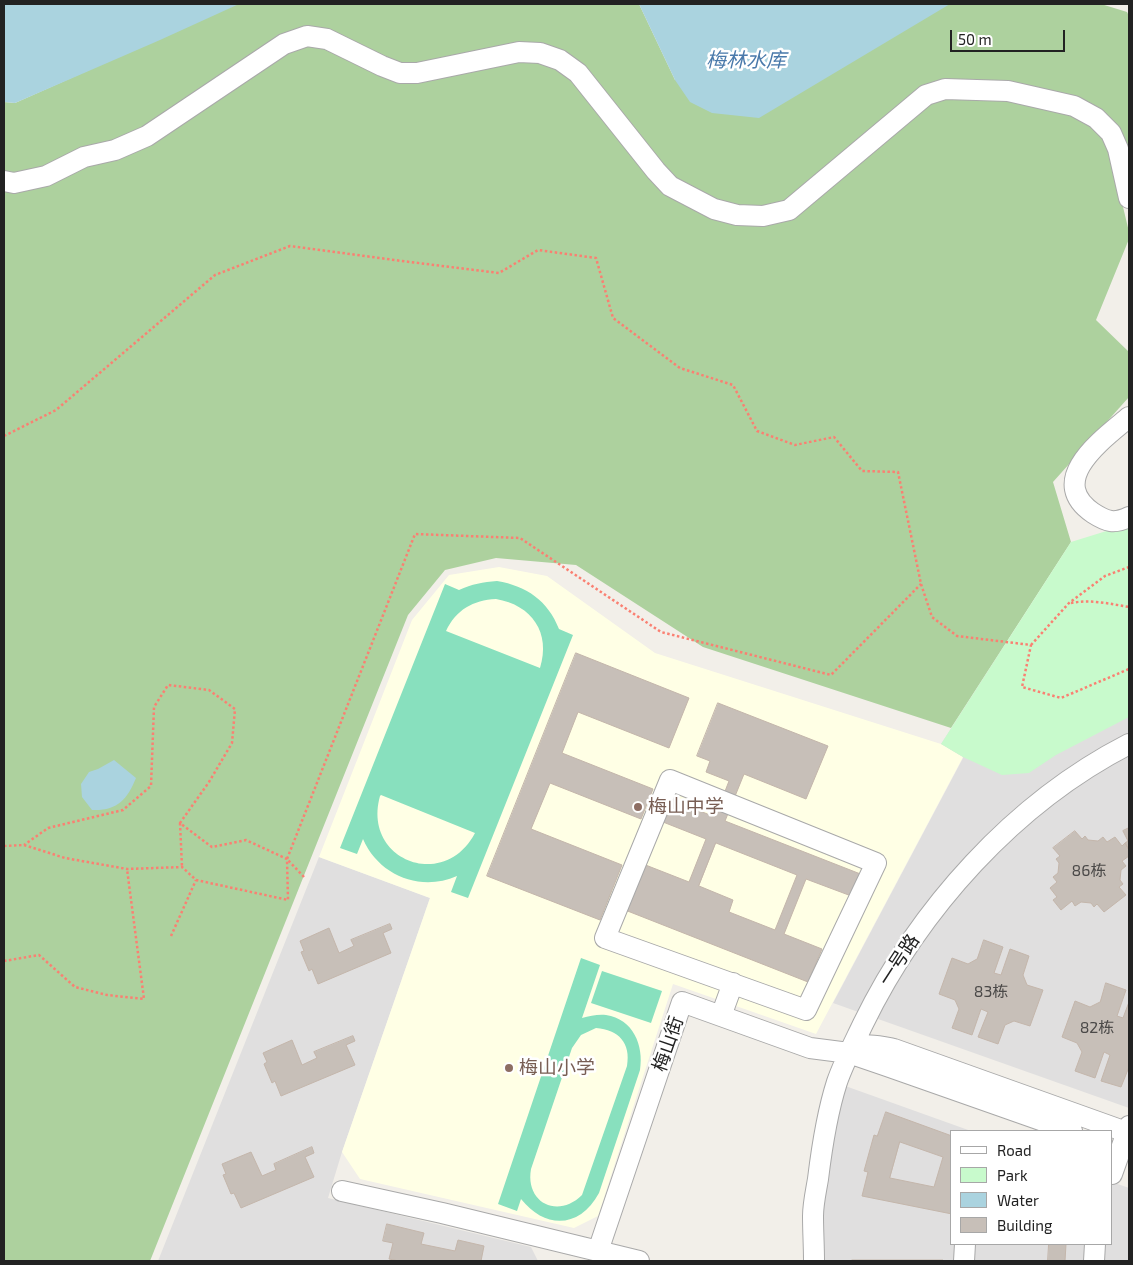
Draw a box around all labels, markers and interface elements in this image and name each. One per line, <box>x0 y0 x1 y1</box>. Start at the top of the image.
scale bar <box>953 20 1068 52</box>
text: 50 m <box>958 30 992 48</box>
water label: 梅林水库 <box>706 48 786 72</box>
place label: 梅山中学 <box>648 796 724 818</box>
marker: 梅山中学 <box>632 801 644 813</box>
house number: 86栋 <box>1072 861 1106 881</box>
street label: 一号路 <box>874 930 924 990</box>
house number: 83栋 <box>974 982 1008 1002</box>
street label: 梅山街 <box>648 1013 688 1075</box>
house number: 82栋 <box>1080 1018 1114 1038</box>
place label: 梅山小学 <box>519 1057 595 1079</box>
marker: 梅山小学 <box>503 1062 515 1074</box>
legend <box>950 1130 1113 1245</box>
text: Road <box>997 1141 1032 1159</box>
text: Park <box>997 1166 1028 1184</box>
text: Water <box>997 1191 1039 1209</box>
text: Building <box>997 1216 1052 1234</box>

